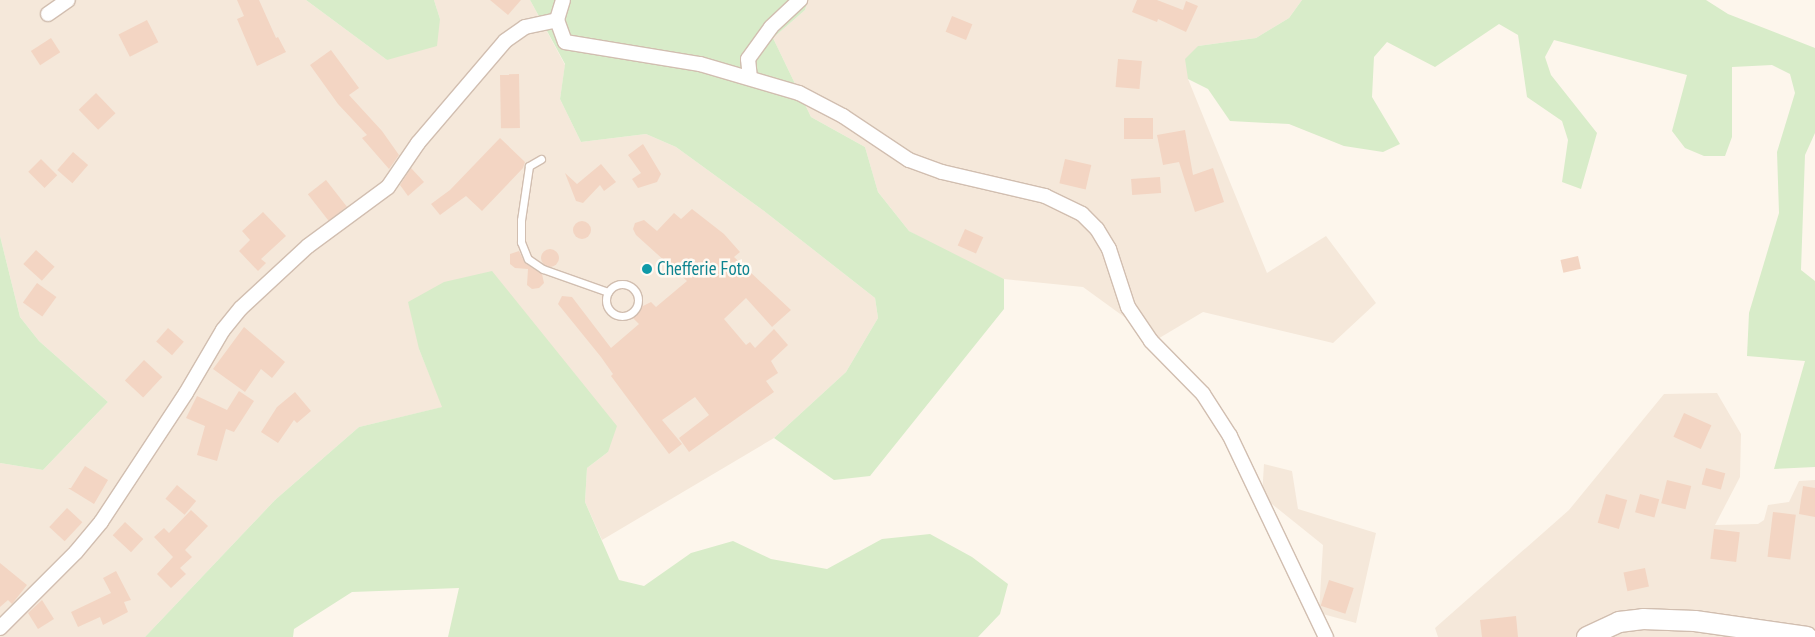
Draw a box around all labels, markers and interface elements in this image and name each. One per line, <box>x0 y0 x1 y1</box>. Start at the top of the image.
place label: Chefferie Foto <box>657 258 750 280</box>
marker: Chefferie Foto <box>641 263 653 275</box>

